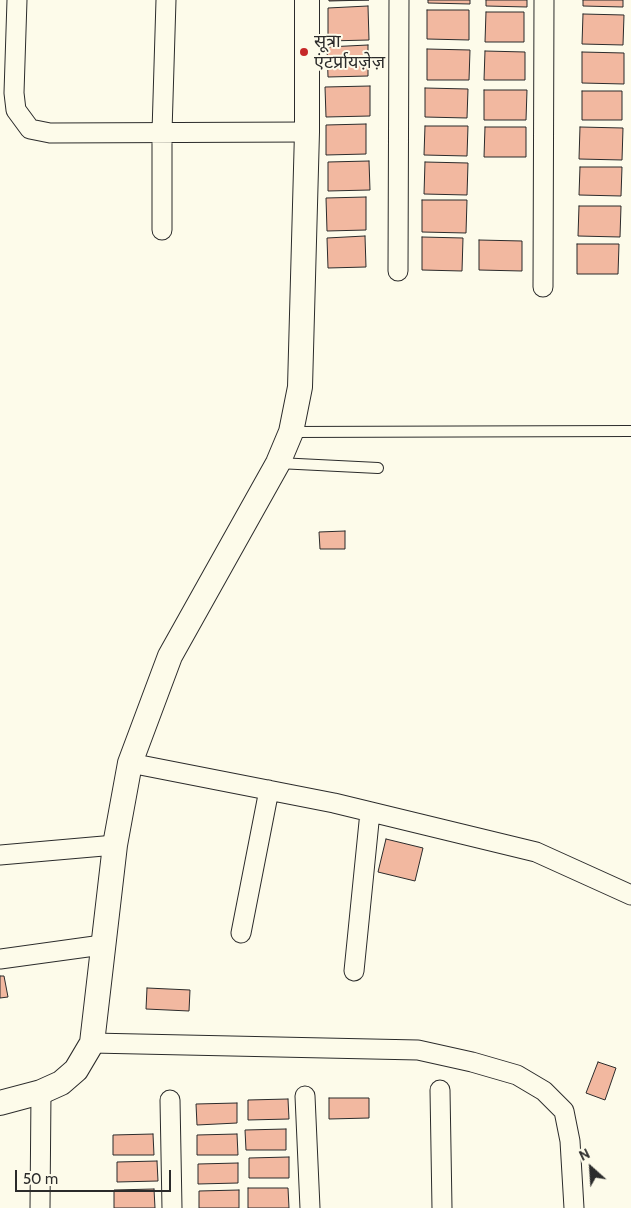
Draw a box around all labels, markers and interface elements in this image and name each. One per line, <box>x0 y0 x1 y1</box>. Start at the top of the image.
place label: सूत्रा एंटर्प्रायज़ेज़ <box>314 31 385 74</box>
marker: सूत्रा एंटर्प्रायज़ेज़ <box>298 46 310 58</box>
north arrow <box>566 1143 616 1193</box>
text: N <box>576 1144 593 1165</box>
scale bar <box>18 1160 174 1192</box>
text: 50 m <box>23 1170 58 1188</box>

